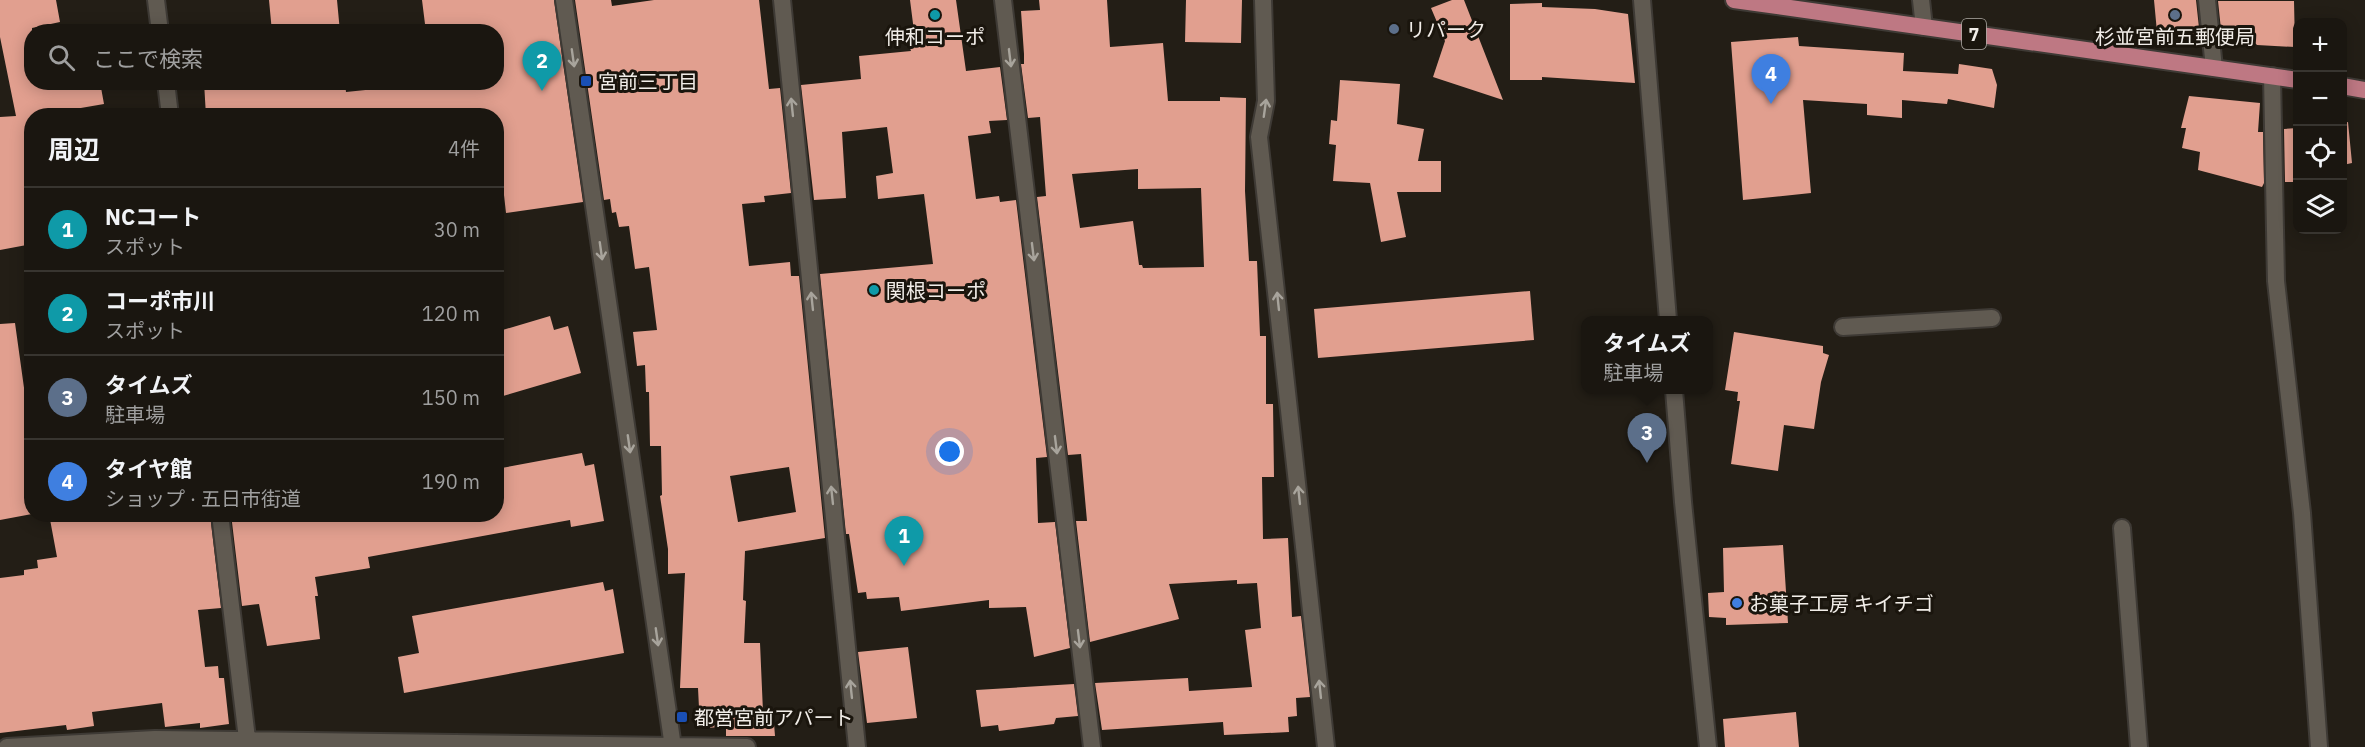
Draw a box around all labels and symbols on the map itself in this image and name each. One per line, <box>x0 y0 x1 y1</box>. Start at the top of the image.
marker: 伸和コーポ <box>928 8 942 22</box>
marker: 杉並宮前五郵便局 <box>2168 8 2182 22</box>
place label: リパーク <box>1406 16 1486 43</box>
road number: 7 <box>1962 19 1986 49</box>
marker: リパーク <box>1387 22 1401 36</box>
place label: 伸和コーポ <box>885 23 985 50</box>
place label: 杉並宮前五郵便局 <box>2095 23 2255 50</box>
pin: 2 <box>522 42 562 91</box>
one-way arrow <box>567 47 578 67</box>
one-way arrow <box>1005 48 1016 68</box>
pin: 4 <box>1752 54 1790 104</box>
place label: 宮前三丁目 <box>598 68 698 95</box>
marker: 宮前三丁目 <box>579 74 593 88</box>
one-way arrow <box>786 97 797 117</box>
one-way arrow <box>1259 98 1270 118</box>
one-way arrow <box>595 240 606 260</box>
one-way arrow <box>1028 241 1039 261</box>
place label: 関根コーポ <box>886 277 986 304</box>
marker: 関根コーポ <box>867 283 881 297</box>
one-way arrow <box>806 291 817 311</box>
one-way arrow <box>1272 292 1283 312</box>
pin: 3 <box>1628 414 1666 463</box>
one-way arrow <box>624 433 635 453</box>
one-way arrow <box>1051 435 1062 455</box>
your location <box>935 437 964 466</box>
one-way arrow <box>826 485 837 505</box>
one-way arrow <box>1293 486 1304 505</box>
pin: 1 <box>884 516 924 566</box>
place label: お菓子工房 キイチゴ <box>1749 590 1934 617</box>
marker: お菓子工房 キイチゴ <box>1730 596 1744 610</box>
one-way arrow <box>652 626 663 646</box>
one-way arrow <box>1074 629 1085 648</box>
one-way arrow <box>846 679 857 699</box>
one-way arrow <box>1314 679 1325 699</box>
place label: 都営宮前アパート <box>694 704 854 731</box>
marker: 都営宮前アパート <box>675 710 689 724</box>

